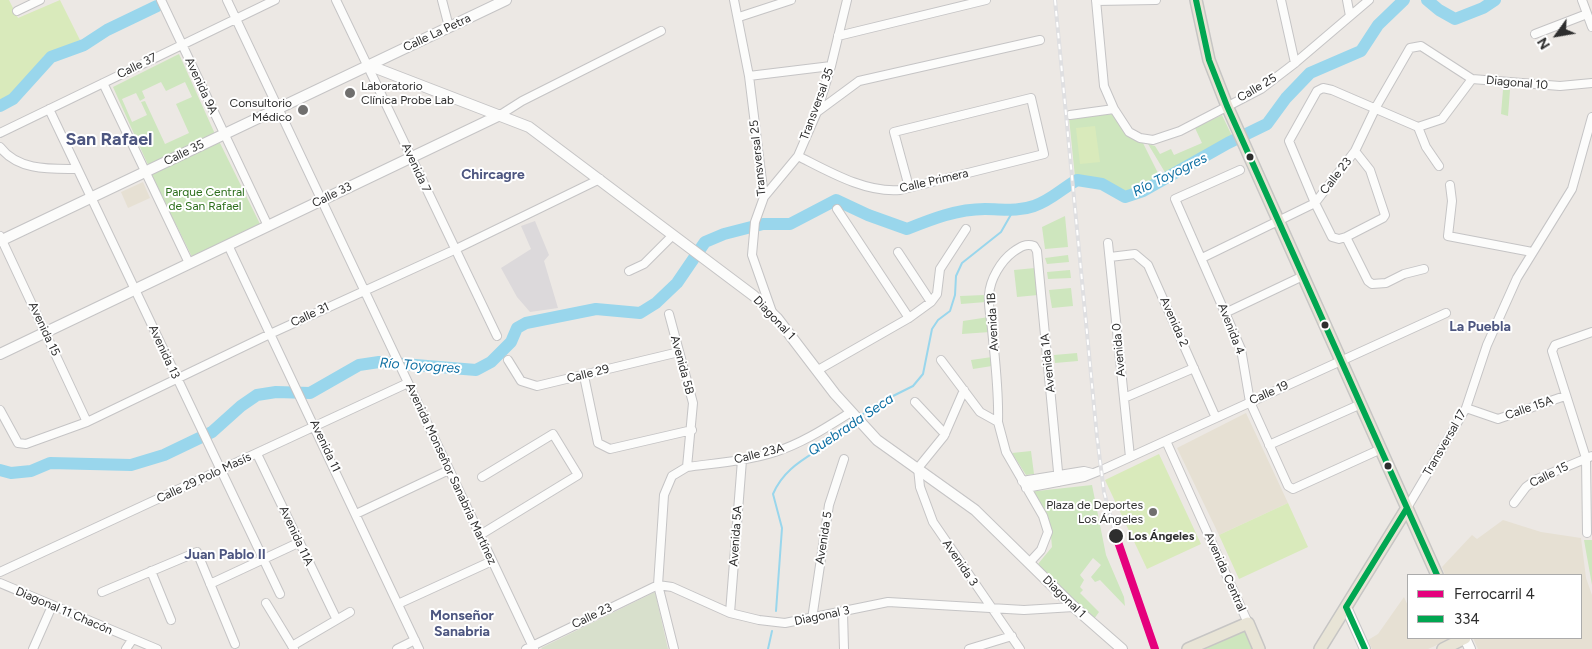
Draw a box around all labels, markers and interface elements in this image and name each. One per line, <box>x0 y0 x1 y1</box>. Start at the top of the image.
north arrow <box>1532 10 1582 60</box>
street label: Calle La Petra <box>401 11 473 55</box>
text: N <box>1534 34 1554 52</box>
street label: Calle 37 <box>115 50 159 82</box>
street label: Avenida 9A <box>182 55 220 117</box>
street label: Transversal 35 <box>797 66 837 142</box>
street label: Calle 25 <box>1235 71 1279 105</box>
street label: Diagonal 10 <box>1485 73 1549 93</box>
place label: Laboratorio Clínica Probe Lab <box>361 79 454 107</box>
marker: Laboratorio Clínica Probe Lab <box>343 86 357 100</box>
place label: Consultorio Médico <box>229 96 292 124</box>
marker: Consultorio Médico <box>296 103 310 117</box>
street label: Transversal 25 <box>747 119 769 197</box>
district label: San Rafael <box>65 129 153 151</box>
street label: Calle 35 <box>162 137 206 169</box>
street label: Avenida 7 <box>398 141 434 195</box>
water label: Río Toyogres <box>1130 150 1210 200</box>
unlabelled marker <box>1245 152 1255 162</box>
street label: Calle 23 <box>1317 155 1355 197</box>
street label: Calle Primera <box>898 166 970 196</box>
district label: Chircagre <box>461 167 525 183</box>
street label: Calle 33 <box>310 179 354 211</box>
park label: Parque Central de San Rafael <box>165 185 245 213</box>
street label: Avenida 1B <box>984 292 1002 352</box>
street label: Diagonal 1 <box>750 293 798 343</box>
street label: Avenida 2 <box>1157 295 1191 349</box>
street label: Avenida 15 <box>25 300 63 358</box>
street label: Calle 31 <box>288 300 332 330</box>
street label: Avenida 4 <box>1215 301 1247 357</box>
district label: La Puebla <box>1449 319 1511 335</box>
unlabelled marker <box>1320 320 1330 330</box>
street label: Avenida 13 <box>145 323 183 381</box>
street label: Avenida 0 <box>1109 323 1129 377</box>
street label: Avenida 1A <box>1038 333 1058 393</box>
street label: Avenida 5B <box>667 334 697 396</box>
water label: Río Toyogres <box>379 355 461 377</box>
street label: Calle 29 <box>565 362 611 386</box>
street label: Calle 19 <box>1247 378 1291 408</box>
street label: Avenida Monseñor Sanabria Martínez <box>402 381 500 567</box>
water label: Quebrada Seca <box>805 390 897 460</box>
street label: Calle 15A <box>1503 393 1555 423</box>
street label: Transversal 17 <box>1420 407 1470 479</box>
street label: Avenida 11 <box>307 418 343 474</box>
street label: Calle 23A <box>733 441 785 467</box>
street label: Calle 29 Polo Masís <box>154 450 254 506</box>
street label: Calle 15 <box>1527 459 1571 491</box>
unlabelled marker <box>1383 461 1393 471</box>
place label: Plaza de Deportes Los Ángeles <box>1046 498 1143 526</box>
street label: Avenida 11A <box>276 504 316 568</box>
street label: Avenida 5A <box>727 505 745 567</box>
marker: Plaza de Deportes Los Ángeles <box>1147 506 1159 518</box>
street label: Avenida 5 <box>813 511 835 565</box>
marker: Los Ángeles <box>1107 527 1125 545</box>
place label: Los Ángeles <box>1128 529 1194 543</box>
street label: Avenida Central <box>1201 530 1249 614</box>
street label: Avenida 3 <box>939 537 981 589</box>
district label: Juan Pablo II <box>184 547 266 563</box>
street label: Diagonal 1 <box>1039 573 1089 621</box>
legend <box>1407 574 1582 639</box>
street label: Diagonal 11 Chacón <box>13 584 115 638</box>
text: Ferrocarril 4 <box>1454 585 1535 603</box>
street label: Calle 23 <box>570 600 614 632</box>
street label: Diagonal 3 <box>793 603 851 629</box>
district label: Monseñor Sanabria <box>430 608 494 640</box>
text: 334 <box>1454 610 1480 628</box>

